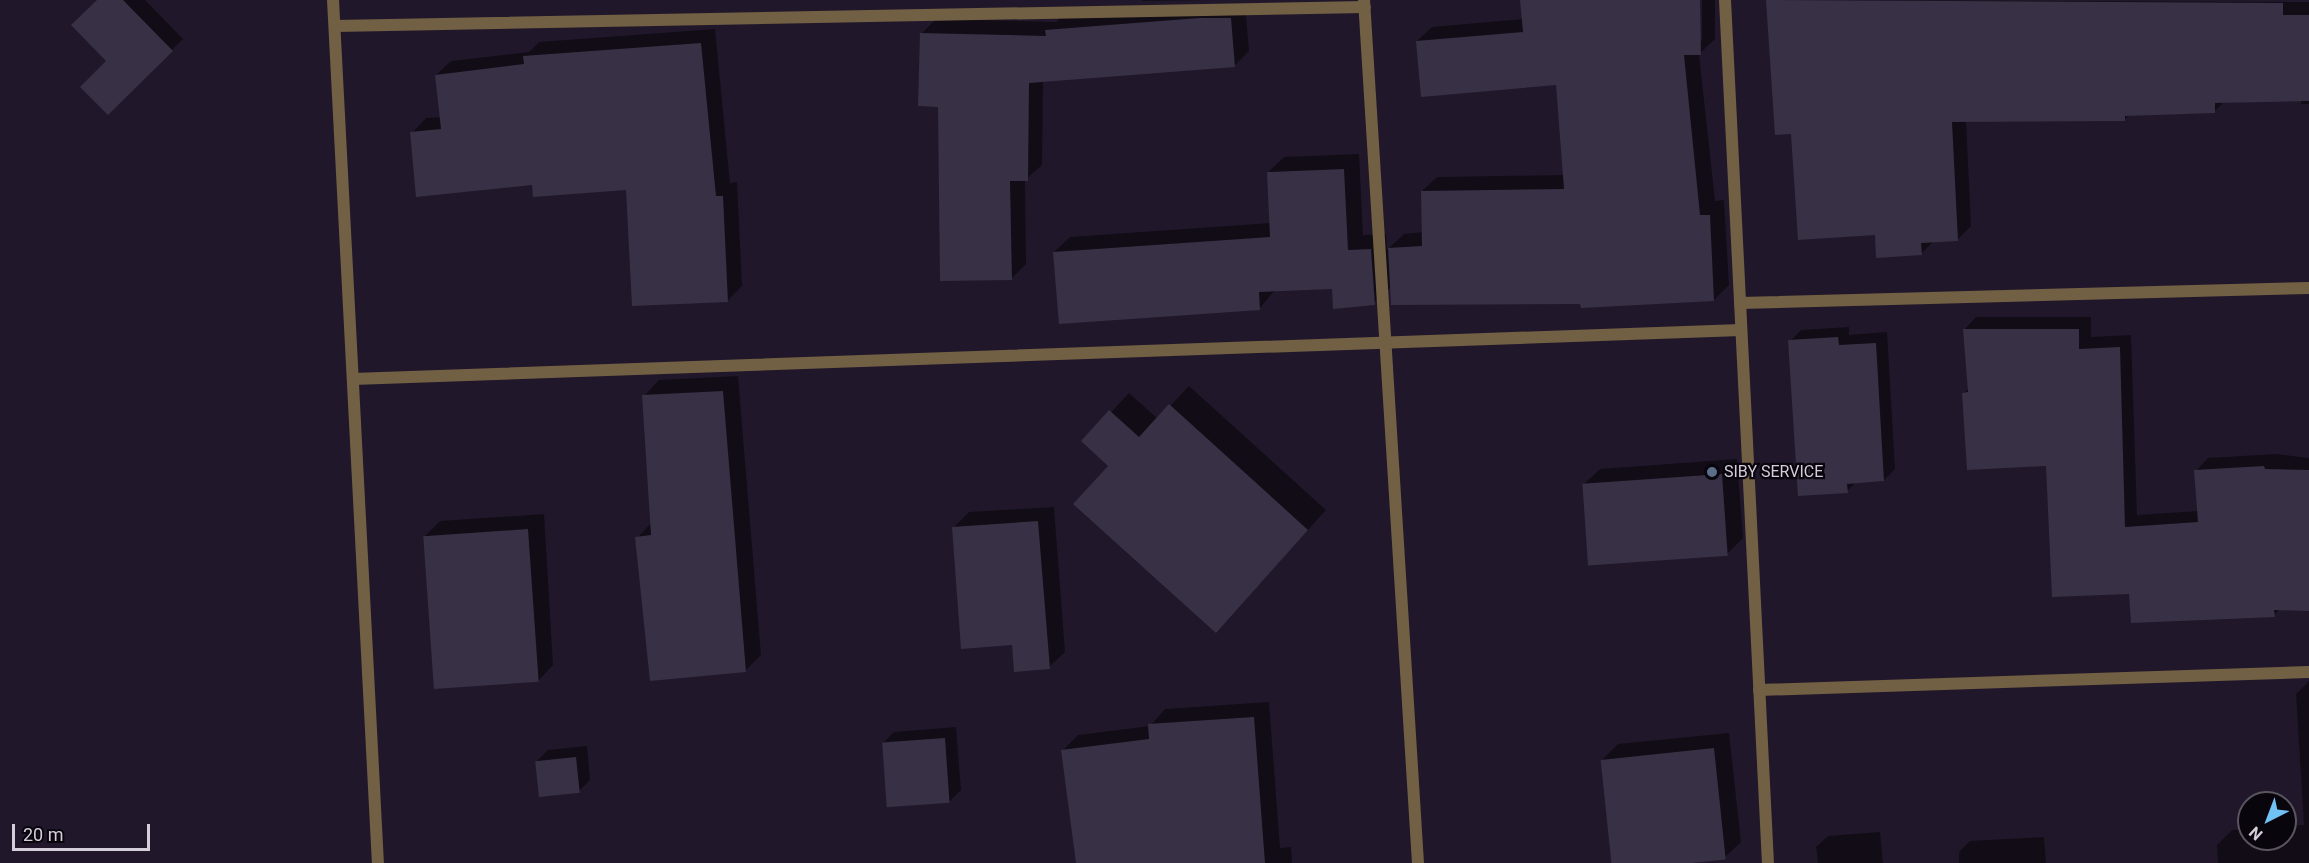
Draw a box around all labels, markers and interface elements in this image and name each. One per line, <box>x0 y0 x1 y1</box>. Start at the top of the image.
place label: SIBY SERVICE <box>1724 462 1823 482</box>
marker: SIBY SERVICE <box>1705 465 1719 479</box>
north arrow <box>2237 791 2297 851</box>
scale bar <box>15 812 153 850</box>
text: N <box>2245 822 2267 844</box>
text: 20 m <box>23 824 63 845</box>

